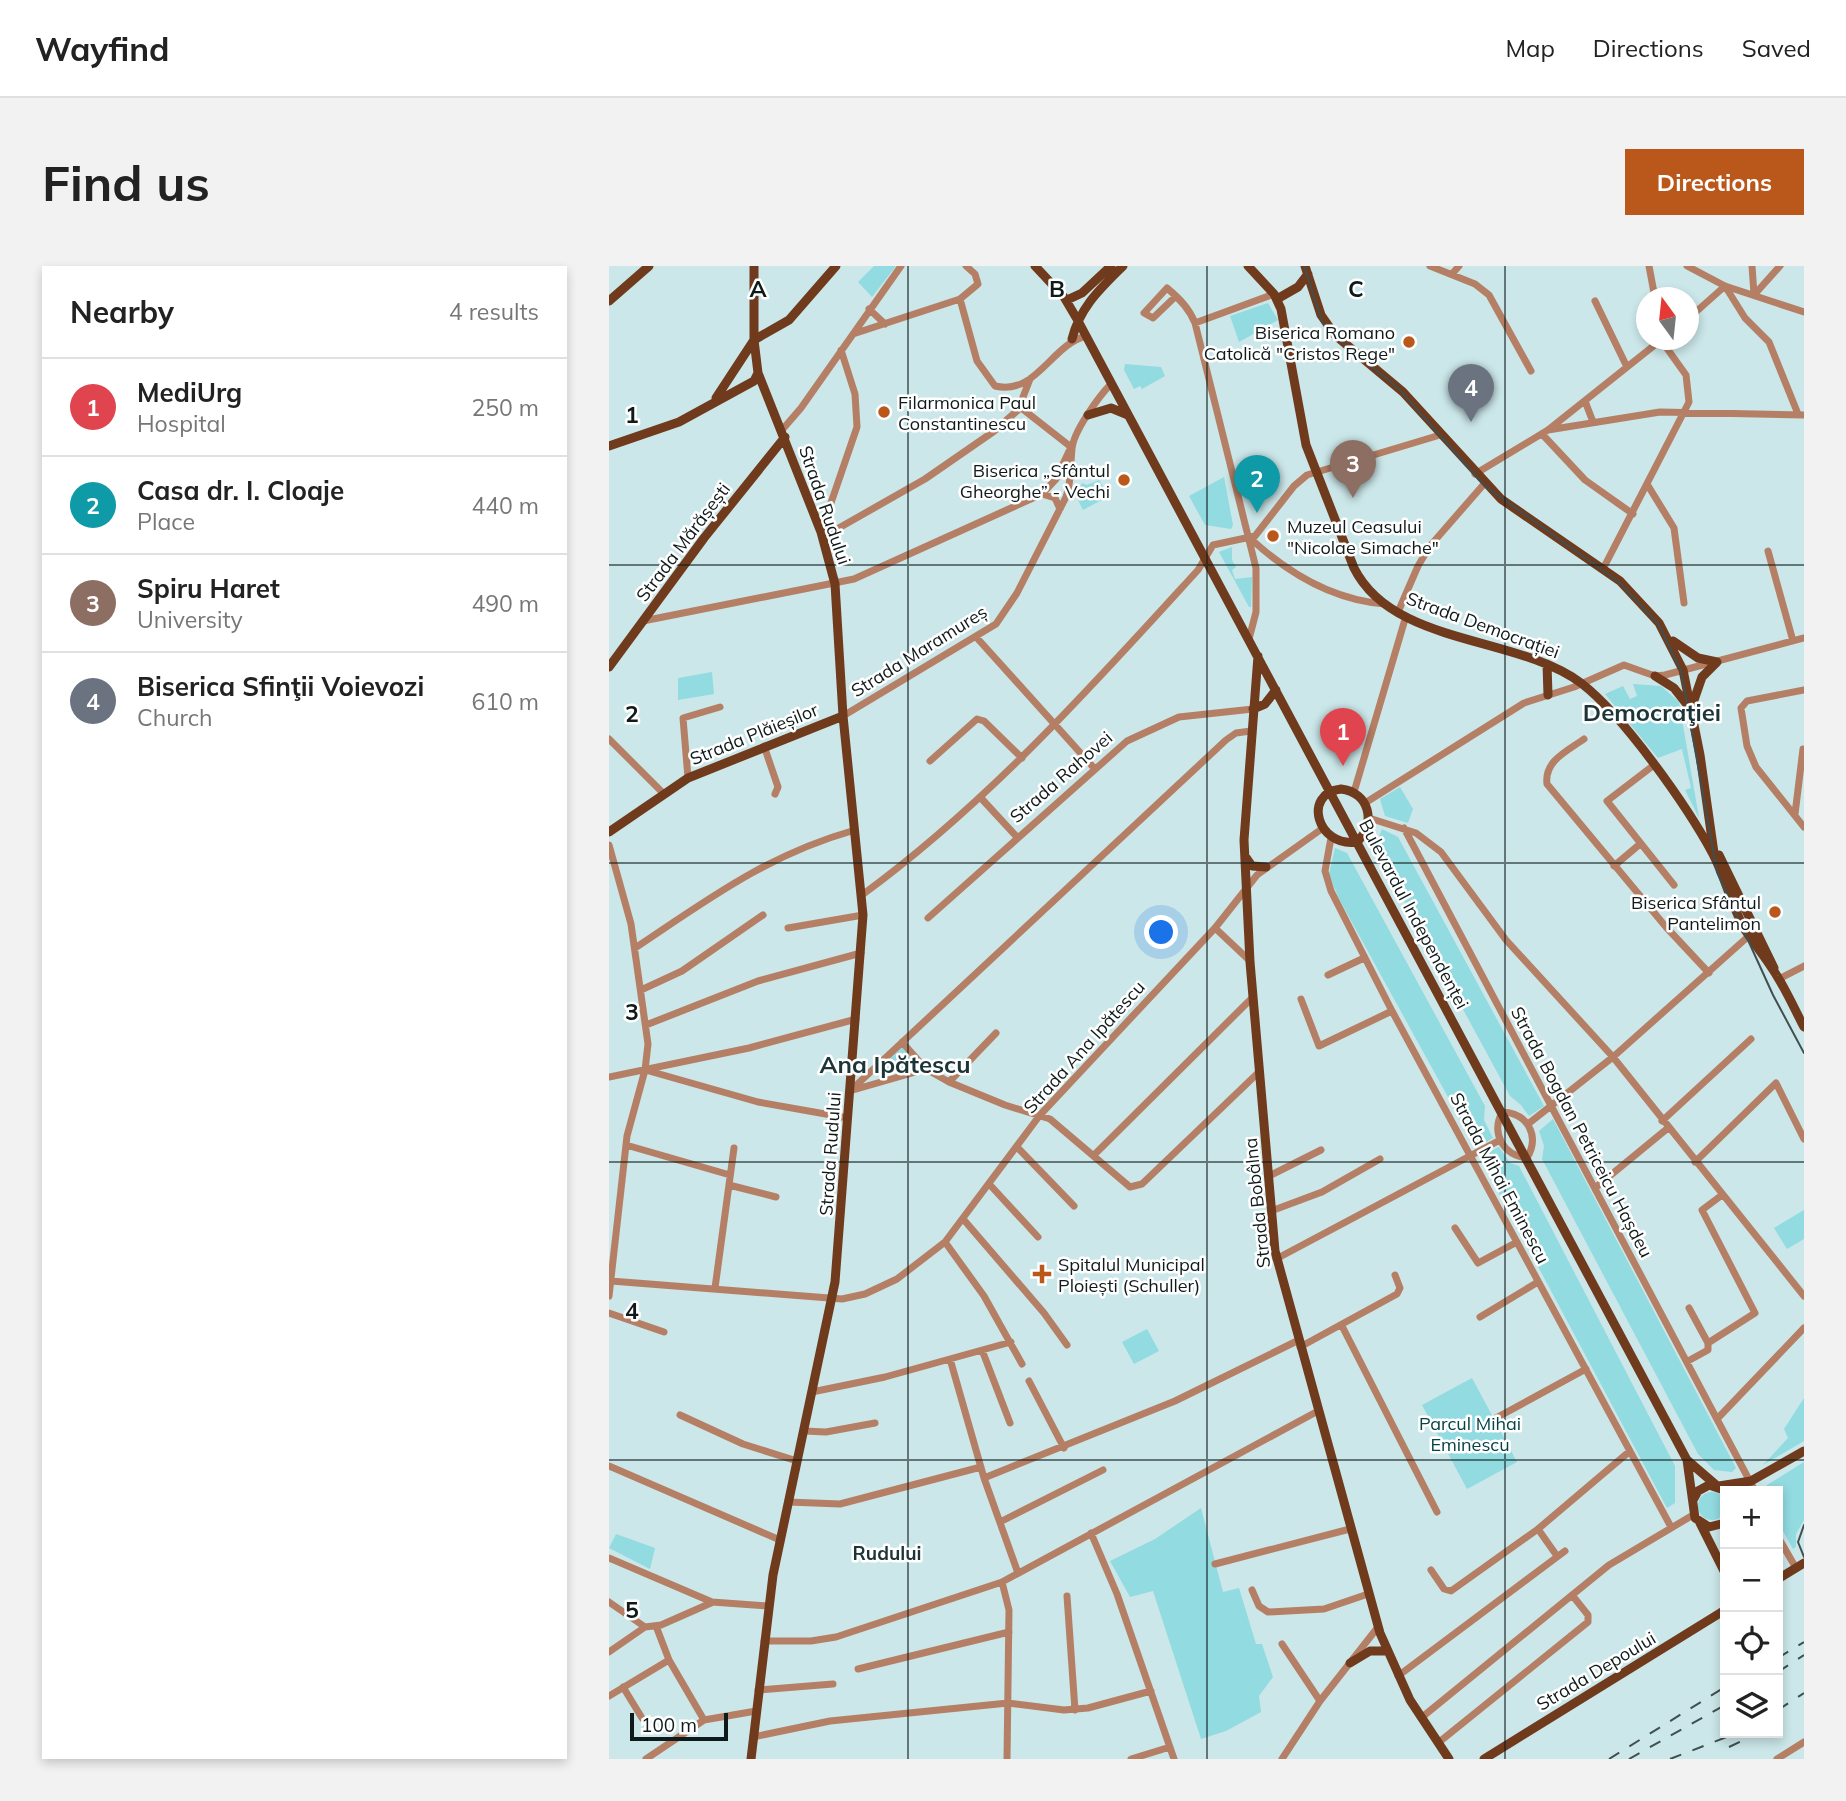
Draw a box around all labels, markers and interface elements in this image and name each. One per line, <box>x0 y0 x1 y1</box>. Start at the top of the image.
text: Wayfind <box>35 28 170 69</box>
text: Map <box>1505 33 1555 63</box>
text: Directions <box>1593 33 1704 63</box>
text: Saved <box>1742 33 1811 63</box>
button: Directions <box>1625 149 1804 215</box>
text: Find us <box>42 152 210 213</box>
text: A <box>749 274 767 303</box>
text: B <box>1049 274 1065 303</box>
text: C <box>1348 274 1364 303</box>
north arrow <box>1636 287 1699 350</box>
text: Nearby <box>70 293 174 331</box>
text: 4 results <box>449 297 539 326</box>
place label: Biserica Romano Catolică "Cristos Rege" <box>1204 321 1395 365</box>
marker: Biserica Romano Catolică "Cristos Rege" <box>1401 334 1417 350</box>
pin: 4 <box>1448 364 1494 422</box>
text: MediUrg <box>137 376 242 409</box>
place label: Filarmonica Paul Constantinescu <box>898 391 1036 435</box>
text: 1 <box>86 393 100 422</box>
text: 250 m <box>471 393 539 422</box>
text: 1 <box>625 400 639 429</box>
marker: Filarmonica Paul Constantinescu <box>876 404 892 420</box>
text: Hospital <box>137 409 226 438</box>
pin: 3 <box>1330 440 1376 498</box>
street label: Strada Rudului <box>794 443 856 567</box>
pin: 2 <box>1234 455 1280 513</box>
place label: Biserica „Sfântul Gheorghe” - Vechi <box>960 459 1110 503</box>
marker: Biserica „Sfântul Gheorghe” - Vechi <box>1116 472 1132 488</box>
text: Casa dr. I. Cloaje <box>137 474 344 507</box>
street label: Strada Mărășești <box>631 478 735 606</box>
text: 2 <box>86 491 100 520</box>
text: 440 m <box>471 491 539 520</box>
text: Place <box>137 507 195 536</box>
place label: Muzeul Ceasului "Nicolae Simache" <box>1287 515 1439 559</box>
marker: Muzeul Ceasului "Nicolae Simache" <box>1265 528 1281 544</box>
text: Spiru Haret <box>137 572 280 605</box>
street label: Strada Democrației <box>1403 587 1563 663</box>
text: 3 <box>86 589 100 618</box>
text: 490 m <box>471 589 539 618</box>
street label: Strada Maramureș <box>847 600 991 702</box>
text: University <box>137 605 243 634</box>
text: Biserica Sfinţii Voievozi <box>137 670 424 703</box>
text: 4 <box>86 687 100 716</box>
text: 610 m <box>471 687 539 716</box>
district label: Democraţiei <box>1583 697 1721 727</box>
street label: Strada Plăieșilor <box>687 698 822 770</box>
text: 2 <box>625 699 639 728</box>
text: Church <box>137 703 213 732</box>
pin: 1 <box>1320 708 1366 766</box>
street label: Strada Rahovei <box>1005 726 1117 828</box>
street label: Bulevardul Independenței <box>1354 815 1474 1013</box>
place label: Biserica Sfântul Pantelimon <box>1631 891 1761 935</box>
marker: Biserica Sfântul Pantelimon <box>1767 904 1783 920</box>
your location <box>1144 915 1178 949</box>
street label: Strada Ana Ipătescu <box>1018 976 1150 1118</box>
text: 3 <box>625 997 639 1026</box>
street label: Strada Bogdan Petriceicu Hașdeu <box>1506 1003 1658 1261</box>
district label: Ana Ipătescu <box>819 1049 971 1079</box>
street label: Strada Mihai Eminescu <box>1445 1089 1555 1267</box>
street label: Strada Rudului <box>814 1091 846 1217</box>
street label: Strada Bobâlna <box>1239 1137 1275 1269</box>
place label: Spitalul Municipal Ploiești (Schuller) <box>1058 1253 1205 1297</box>
marker: Spitalul Municipal Ploiești (Schuller) <box>1032 1264 1052 1284</box>
text: 4 <box>625 1296 639 1325</box>
park label: Parcul Mihai Eminescu <box>1419 1412 1521 1456</box>
map controls <box>1720 1486 1783 1738</box>
button: + <box>1720 1486 1783 1549</box>
district label: Rudului <box>852 1541 922 1565</box>
button: − <box>1720 1549 1783 1612</box>
text: 5 <box>625 1595 639 1624</box>
button: locate <box>1720 1612 1783 1675</box>
street label: Strada Depoului <box>1532 1626 1660 1716</box>
button: layers <box>1720 1675 1783 1738</box>
scale bar <box>630 1710 728 1742</box>
text: 100 m <box>641 1713 697 1737</box>

